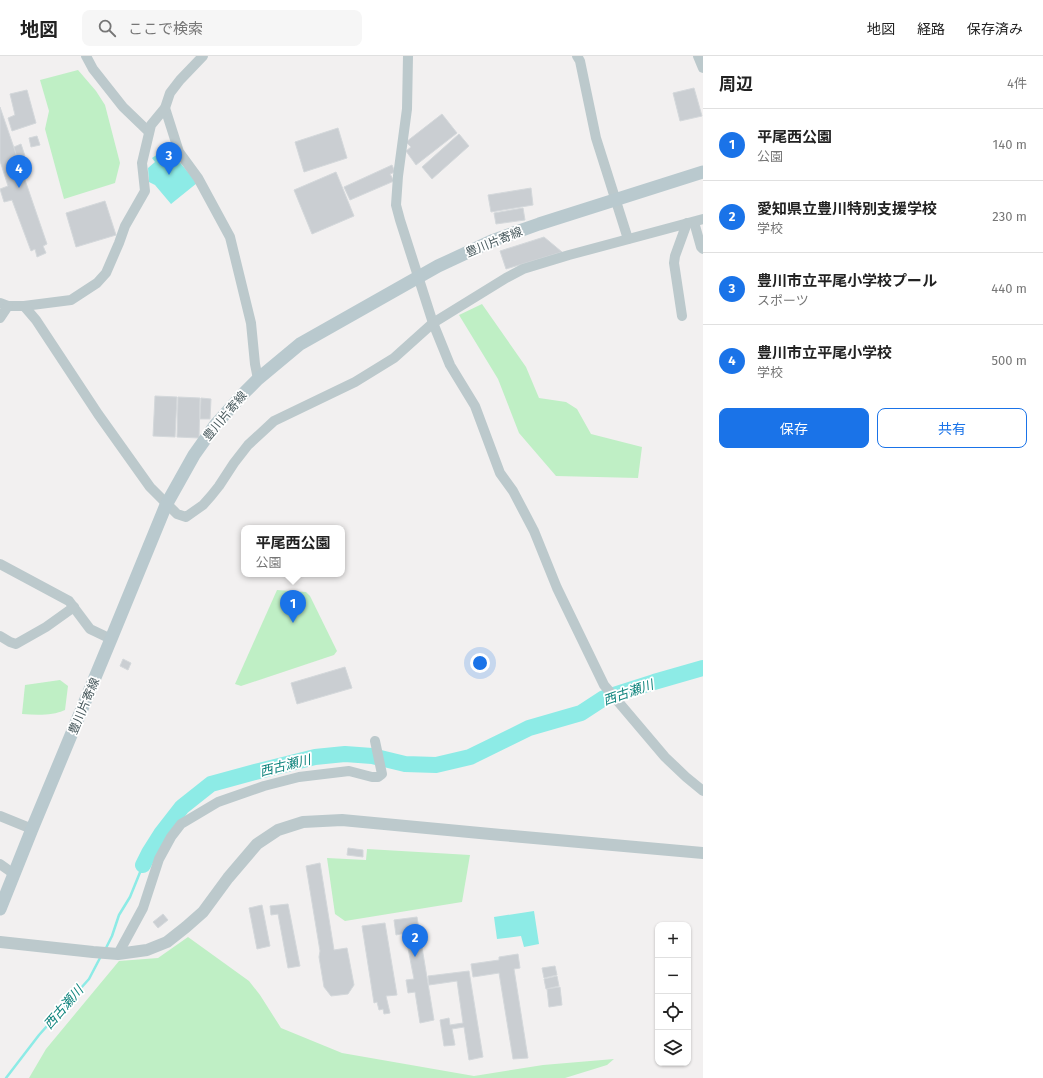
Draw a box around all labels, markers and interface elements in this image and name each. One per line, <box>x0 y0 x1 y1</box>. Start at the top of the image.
search box <box>82 10 362 46</box>
icon: search <box>96 17 118 39</box>
text: 地図 <box>20 18 58 41</box>
text: ここで検索 <box>128 20 203 38</box>
text: 地図 <box>867 21 895 38</box>
text: 経路 <box>917 21 945 38</box>
text: 保存済み <box>967 21 1023 38</box>
text: 周辺 <box>719 74 753 95</box>
text: 4件 <box>1007 76 1027 91</box>
text: 平尾西公園 <box>757 128 832 146</box>
text: 1 <box>729 137 735 152</box>
text: 140 m <box>993 137 1027 152</box>
pin: 3 <box>156 142 182 175</box>
text: 公園 <box>757 149 783 164</box>
pin: 4 <box>6 155 32 188</box>
text: 愛知県立豊川特別支援学校 <box>757 200 937 218</box>
text: 2 <box>729 209 735 224</box>
text: 230 m <box>992 209 1027 224</box>
text: 学校 <box>757 221 783 236</box>
street label: 豊川片寄線 <box>464 224 524 260</box>
text: 豊川市立平尾小学校プール <box>757 272 937 290</box>
text: 3 <box>729 281 735 296</box>
text: 440 m <box>991 281 1027 296</box>
text: スポーツ <box>757 293 809 308</box>
text: 豊川市立平尾小学校 <box>757 344 892 362</box>
text: 4 <box>728 353 736 368</box>
text: 500 m <box>991 353 1027 368</box>
text: 学校 <box>757 365 783 380</box>
street label: 豊川片寄線 <box>200 389 250 443</box>
button: 保存 <box>719 408 869 448</box>
button: 共有 <box>877 408 1027 448</box>
popup <box>241 525 345 577</box>
text: 平尾西公園 <box>255 534 331 552</box>
text: 公園 <box>255 555 282 570</box>
pin: 1 <box>280 590 306 623</box>
your location <box>470 653 490 673</box>
street label: 豊川片寄線 <box>66 676 102 736</box>
water label: 西古瀬川 <box>601 676 657 708</box>
water label: 西古瀬川 <box>258 751 314 779</box>
map controls <box>655 922 691 1066</box>
button: + <box>655 922 691 958</box>
pin: 2 <box>402 924 428 957</box>
button: − <box>655 958 691 994</box>
water label: 西古瀬川 <box>41 981 87 1032</box>
button: locate <box>655 994 691 1030</box>
button: layers <box>655 1030 691 1066</box>

